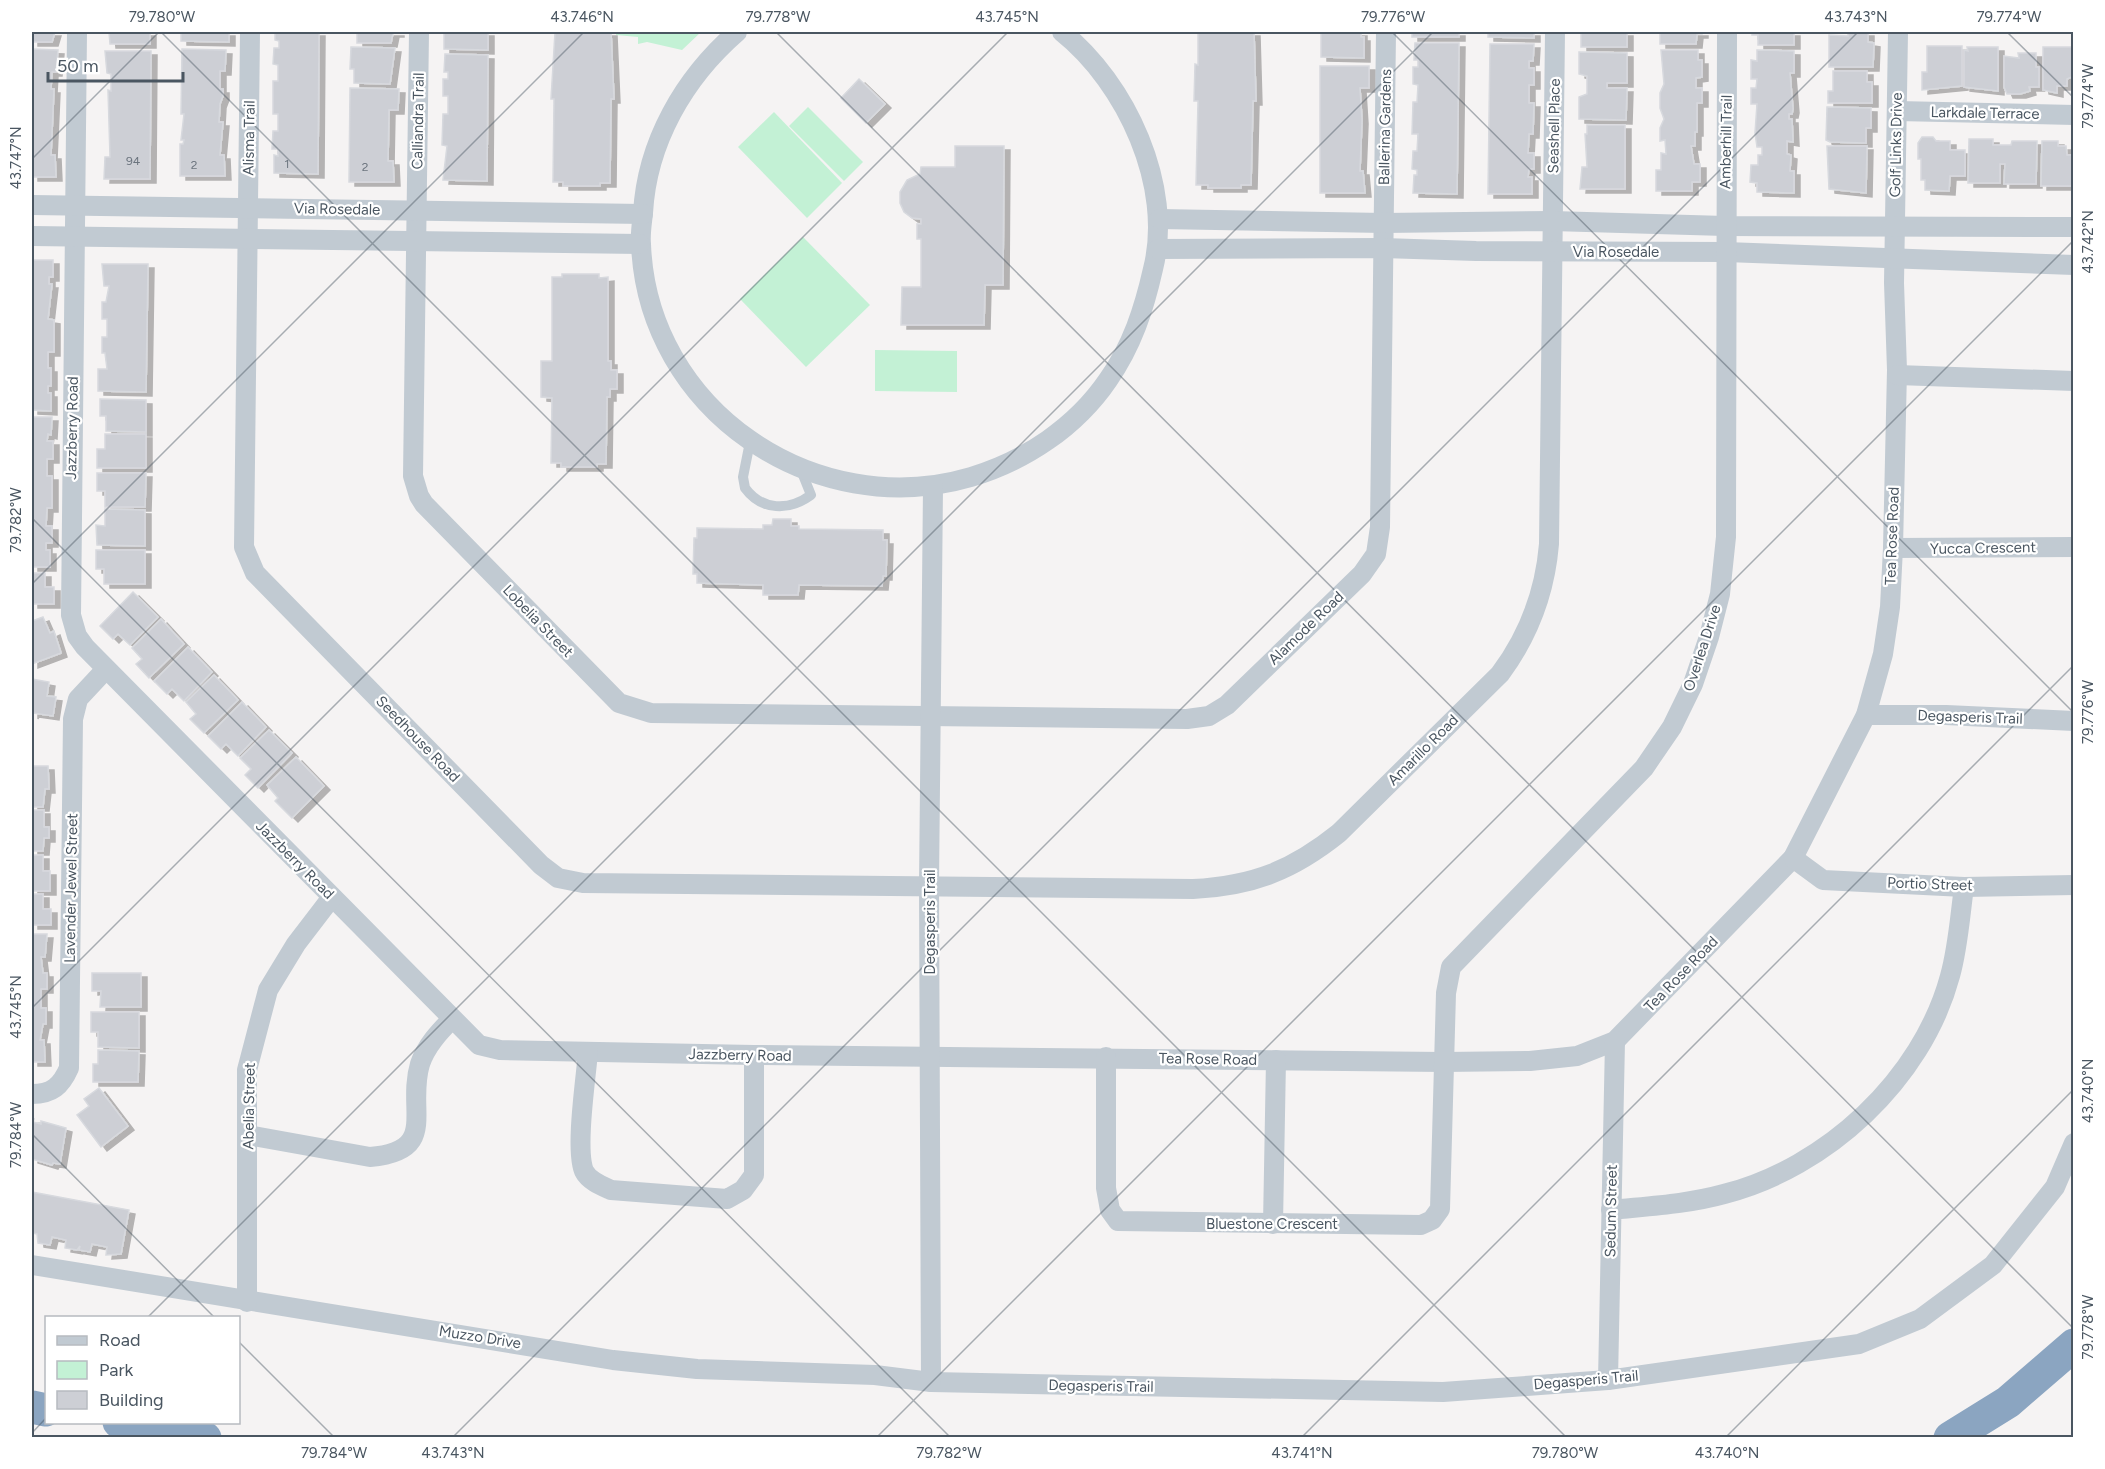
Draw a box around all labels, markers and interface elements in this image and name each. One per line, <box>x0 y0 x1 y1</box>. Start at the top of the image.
text: 79.780°W <box>129 8 196 26</box>
text: 43.746°N <box>550 8 614 26</box>
text: 79.778°W <box>746 8 811 26</box>
text: 43.745°N <box>975 8 1039 26</box>
text: 79.776°W <box>1361 8 1426 26</box>
text: 43.743°N <box>1824 8 1888 26</box>
text: 79.774°W <box>1976 8 2042 26</box>
scale bar <box>48 45 183 83</box>
text: 50 m <box>57 55 99 77</box>
text: 79.774°W <box>2079 63 2097 129</box>
street label: Ballerina Gardens <box>1375 69 1395 185</box>
street label: Calliandra Trail <box>408 72 428 170</box>
street label: Seashell Place <box>1544 78 1564 174</box>
street label: Golf Links Drive <box>1886 92 1906 198</box>
street label: Amberhill Trail <box>1716 95 1736 189</box>
street label: Alisma Trail <box>239 100 259 176</box>
street label: Larkdale Terrace <box>1930 103 2040 123</box>
text: 43.747°N <box>7 126 25 190</box>
house number: 94 <box>126 154 141 168</box>
house number: 1 <box>285 157 289 171</box>
house number: 2 <box>191 158 197 172</box>
house number: 2 <box>362 160 368 174</box>
street label: Via Rosedale <box>294 199 380 219</box>
text: 43.742°N <box>2079 210 2097 274</box>
street label: Via Rosedale <box>1573 243 1659 261</box>
street label: Jazzberry Road <box>62 376 82 480</box>
text: 79.782°W <box>7 487 25 553</box>
street label: Tea Rose Road <box>1881 487 1903 585</box>
street label: Yucca Crescent <box>1930 538 2036 558</box>
street label: Lobelia Street <box>499 581 577 661</box>
street label: Alamode Road <box>1265 588 1347 668</box>
street label: Overlea Drive <box>1680 602 1724 694</box>
text: 79.776°W <box>2079 679 2097 744</box>
street label: Seedhouse Road <box>372 692 464 786</box>
street label: Degasperis Trail <box>1917 706 2023 728</box>
street label: Amarillo Road <box>1384 711 1462 789</box>
street label: Lavender Jewel Street <box>61 813 81 963</box>
street label: Jazzberry Road <box>252 817 338 903</box>
street label: Degasperis Trail <box>921 869 939 975</box>
street label: Portio Street <box>1887 874 1974 895</box>
street label: Tea Rose Road <box>1640 932 1722 1016</box>
text: 43.745°N <box>7 975 25 1039</box>
street label: Jazzberry Road <box>688 1045 792 1065</box>
street label: Tea Rose Road <box>1159 1049 1257 1069</box>
text: 43.740°N <box>2079 1059 2097 1123</box>
street label: Abelia Street <box>239 1062 259 1150</box>
text: 79.784°W <box>7 1101 25 1168</box>
street label: Sedum Street <box>1601 1164 1621 1258</box>
street label: Bluestone Crescent <box>1206 1215 1338 1233</box>
text: 79.778°W <box>2079 1294 2097 1359</box>
legend <box>45 1316 240 1424</box>
street label: Muzzo Drive <box>438 1322 522 1352</box>
text: Road <box>99 1329 140 1351</box>
text: Park <box>99 1359 134 1381</box>
street label: Degasperis Trail <box>1533 1366 1639 1394</box>
street label: Degasperis Trail <box>1048 1376 1154 1396</box>
text: Building <box>99 1389 164 1411</box>
text: 79.784°W <box>301 1444 368 1462</box>
text: 43.743°N <box>421 1444 485 1462</box>
text: 79.782°W <box>916 1444 982 1462</box>
text: 43.741°N <box>1271 1444 1333 1462</box>
text: 79.780°W <box>1532 1444 1599 1462</box>
text: 43.740°N <box>1695 1444 1759 1462</box>

